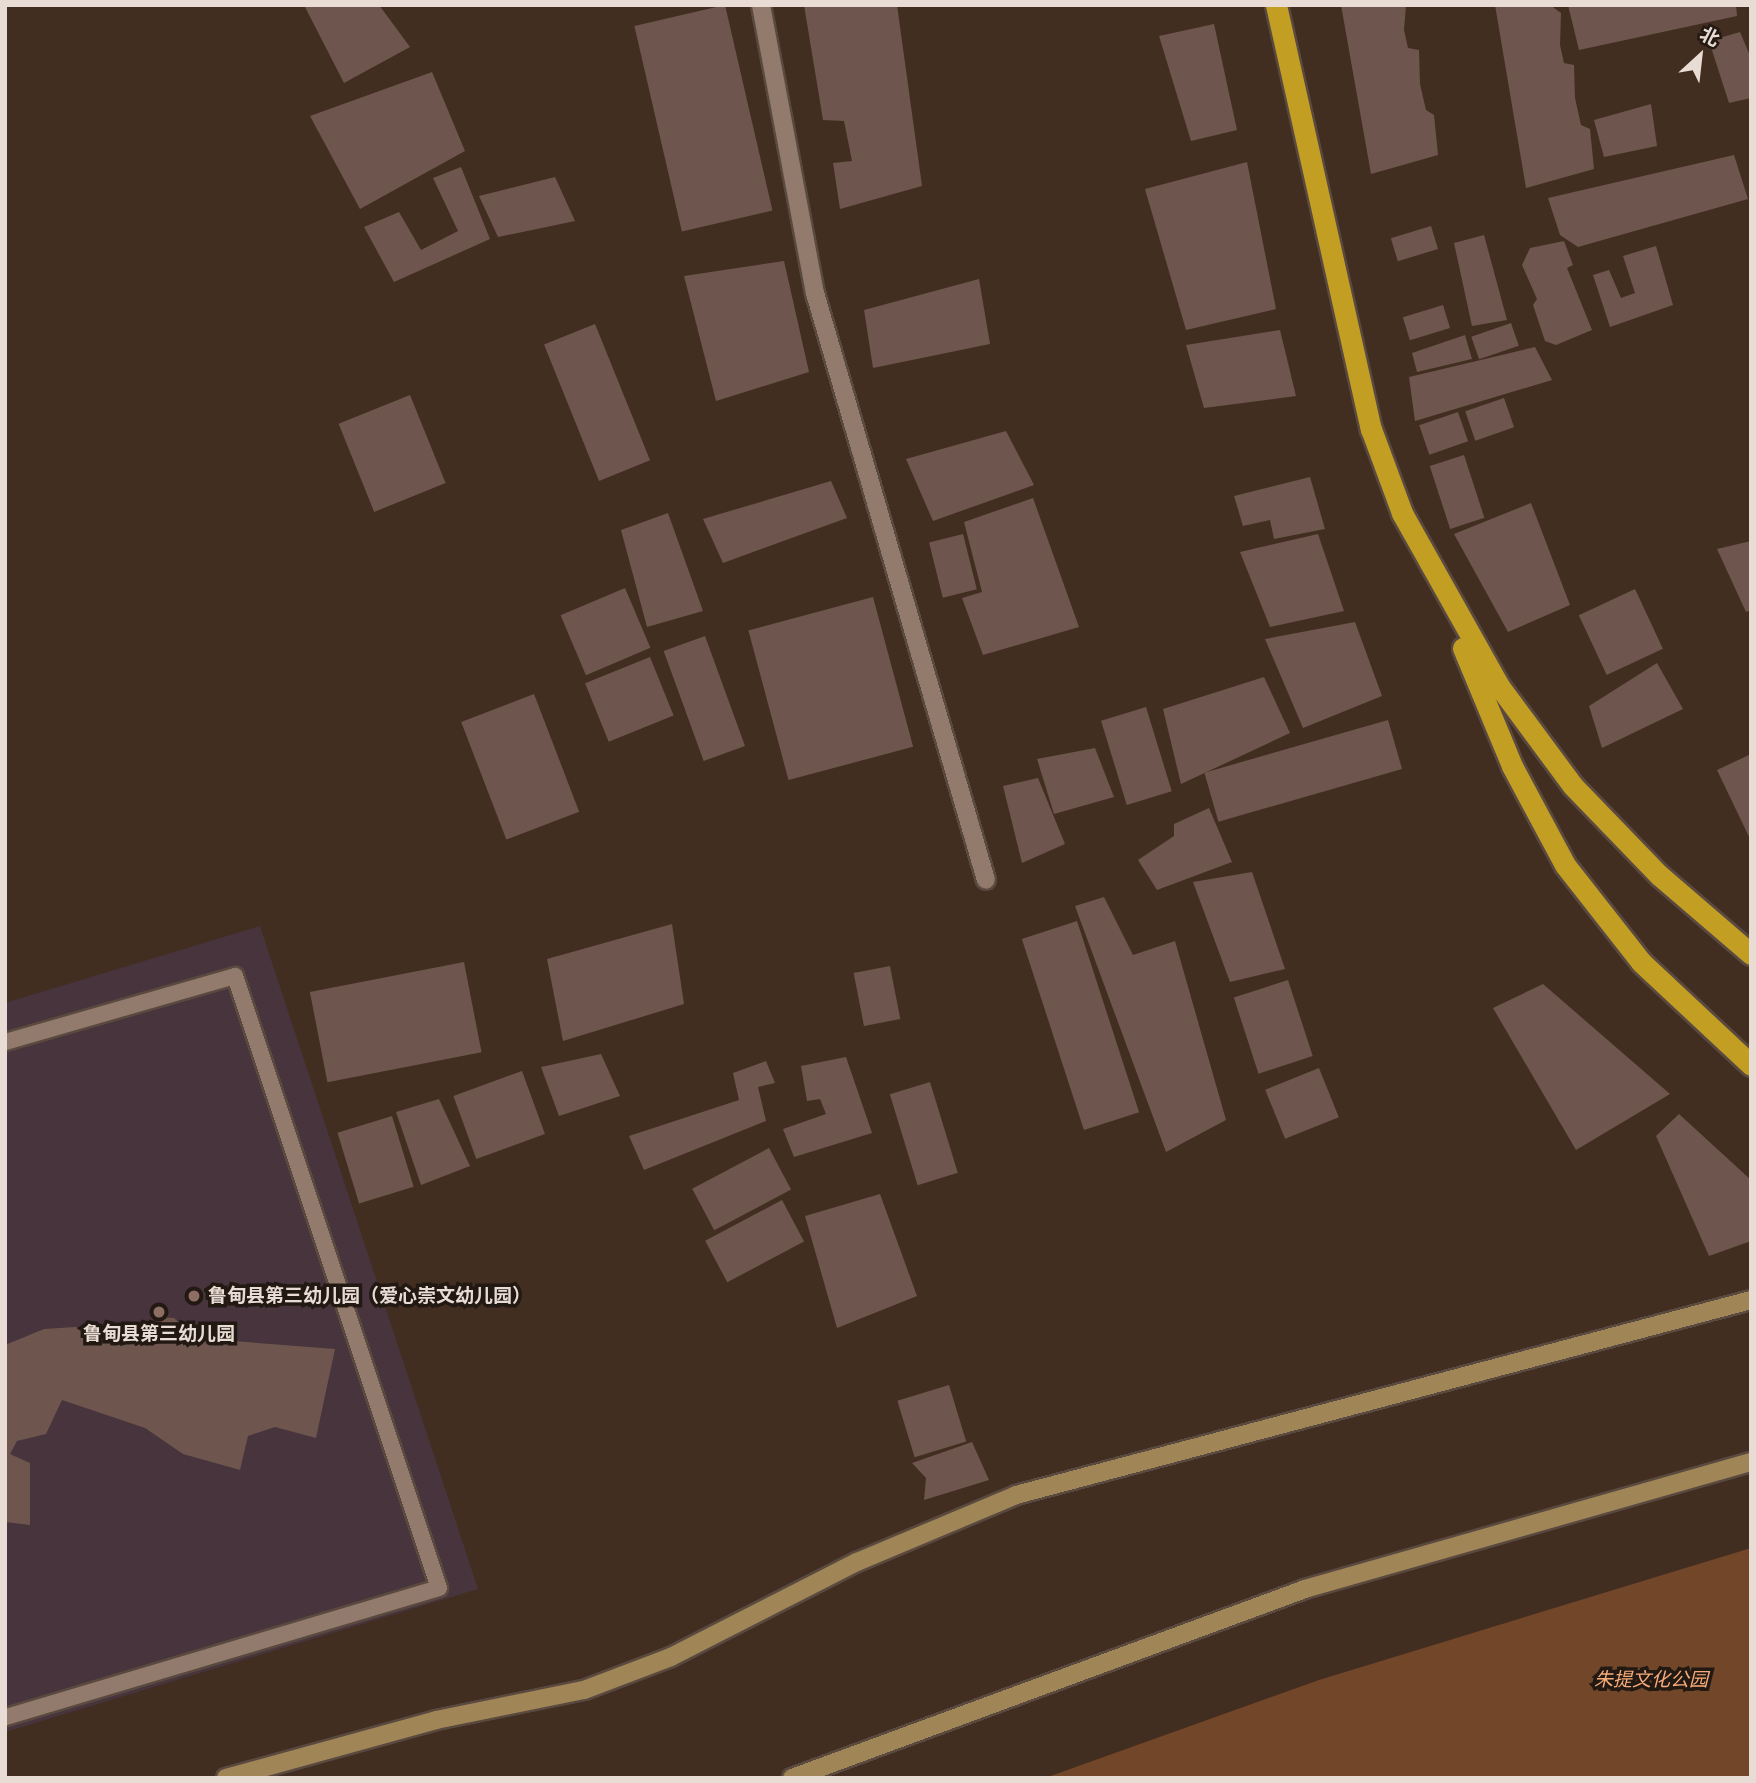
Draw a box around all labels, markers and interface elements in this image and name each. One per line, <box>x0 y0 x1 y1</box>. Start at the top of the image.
north arrow <box>1665 21 1735 91</box>
text: 北 <box>1697 23 1723 51</box>
place label: 鲁甸县第三幼儿园（爱心崇文幼儿园） <box>208 1285 531 1307</box>
marker: 鲁甸县第三幼儿园（爱心崇文幼儿园） <box>186 1288 202 1304</box>
marker: 鲁甸县第三幼儿园 <box>151 1304 167 1320</box>
place label: 鲁甸县第三幼儿园 <box>83 1323 235 1345</box>
park label: 朱提文化公园 <box>1594 1669 1708 1691</box>

